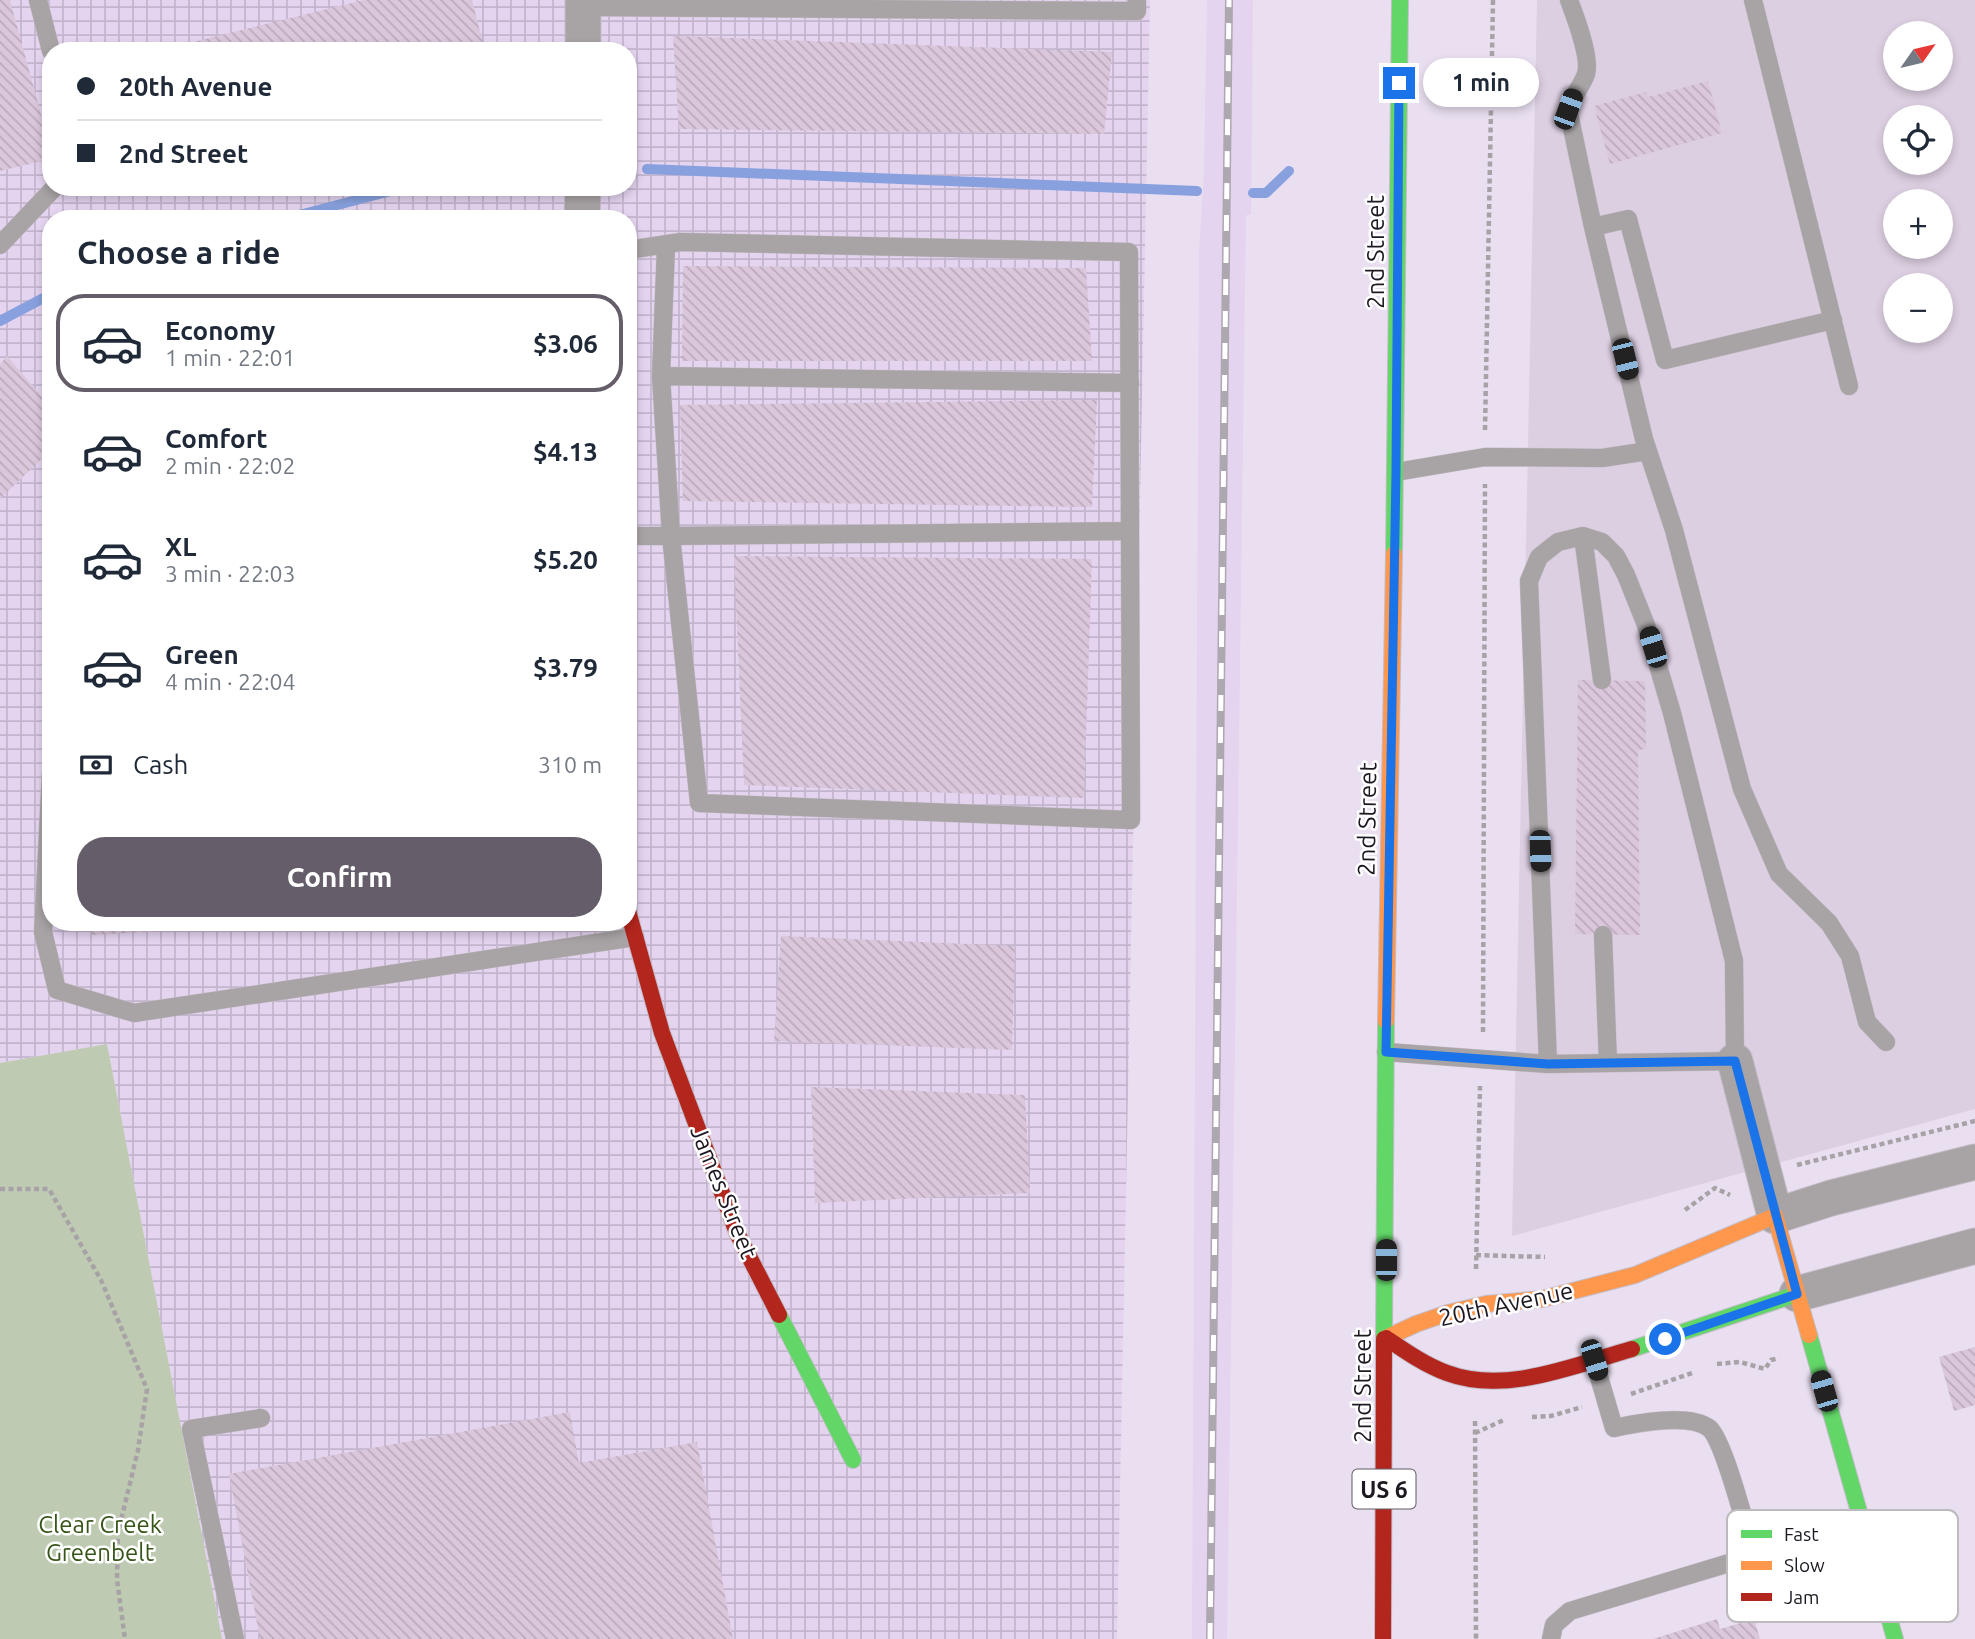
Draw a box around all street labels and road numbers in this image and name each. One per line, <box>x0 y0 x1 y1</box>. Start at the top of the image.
street label: 2nd Street <box>1362 195 1389 309</box>
street label: 2nd Street <box>1353 761 1382 876</box>
street label: James Street <box>685 1122 763 1263</box>
street label: 20th Avenue <box>1436 1277 1576 1331</box>
street label: 2nd Street <box>1349 1329 1376 1443</box>
road number: US 6 <box>1352 1470 1416 1508</box>

